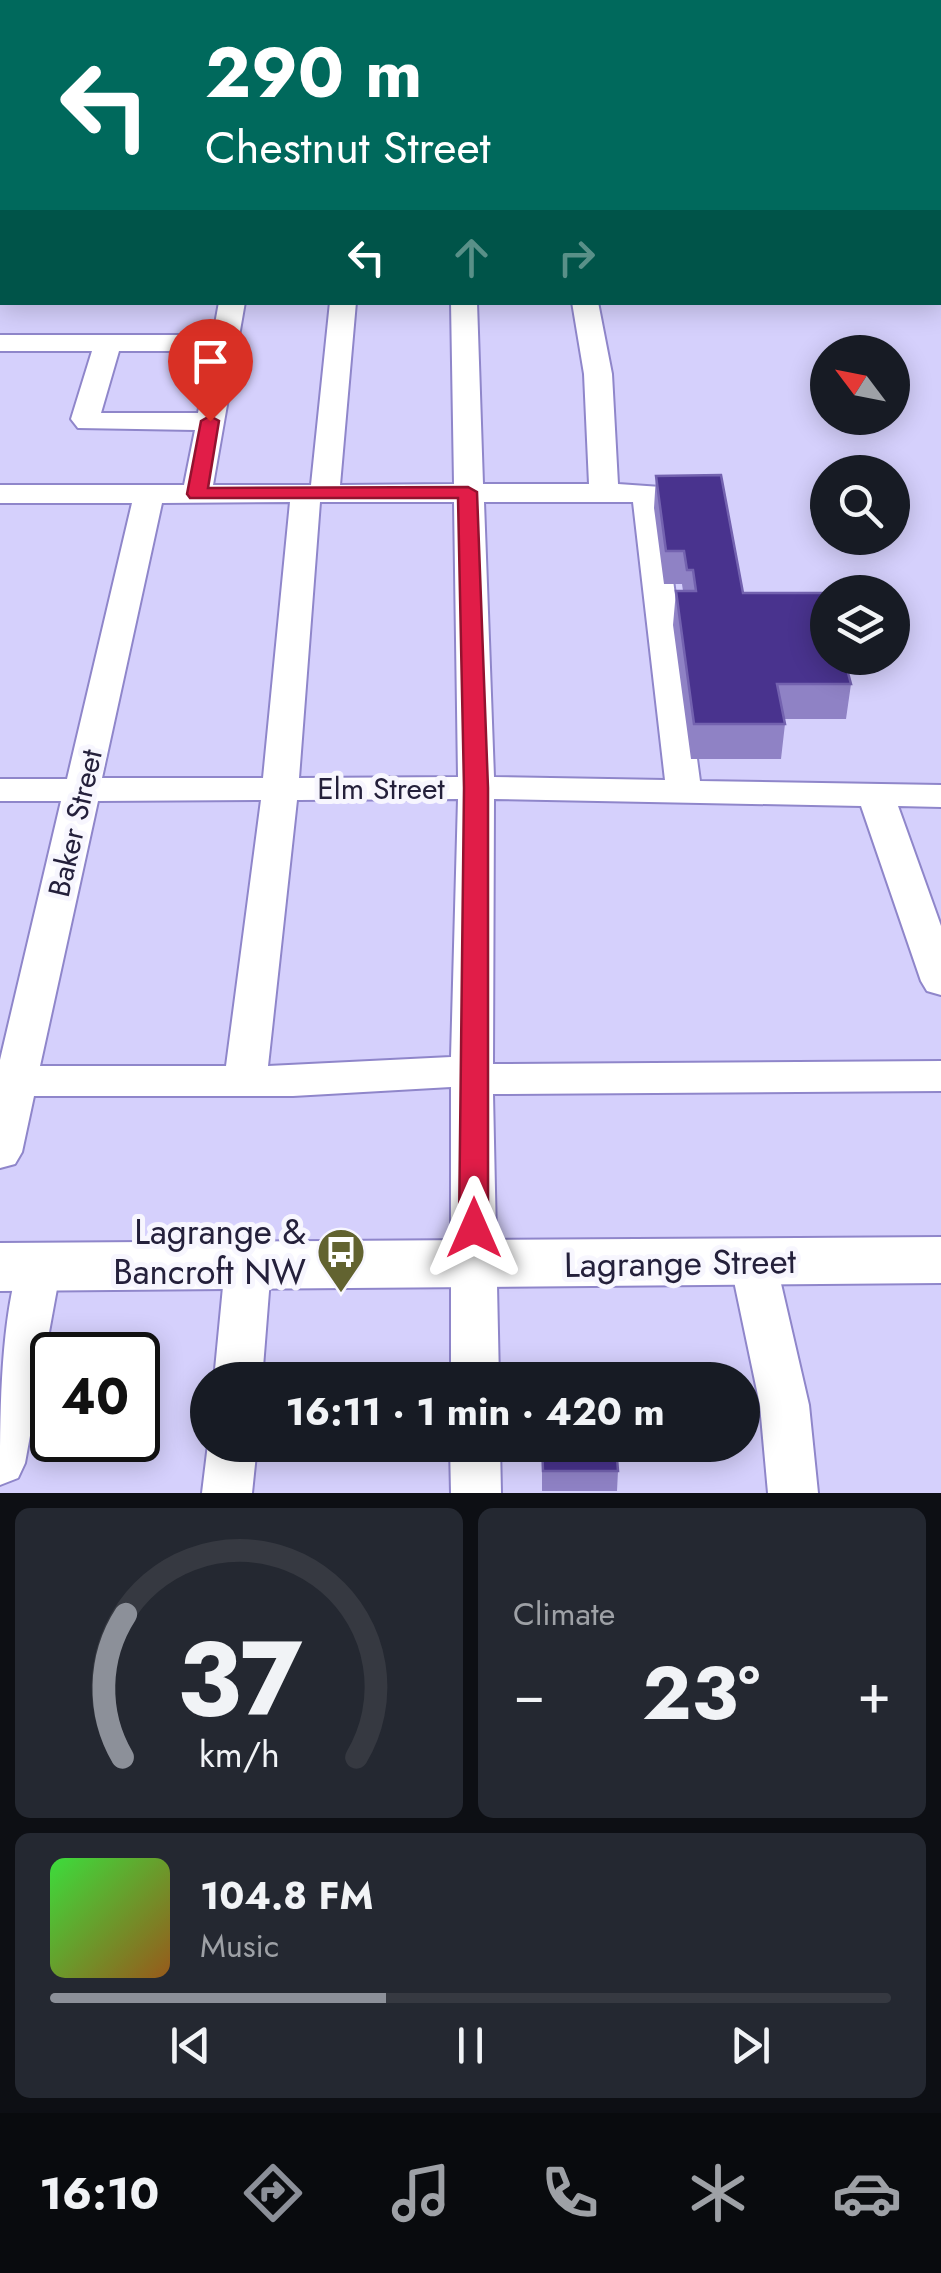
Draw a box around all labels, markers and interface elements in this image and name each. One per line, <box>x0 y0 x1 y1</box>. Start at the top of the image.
text: 290 m <box>205 22 423 123</box>
icon: left <box>40 40 170 170</box>
text: Chestnut Street <box>205 115 490 180</box>
icon: left <box>339 230 394 285</box>
icon: ahead <box>444 230 499 285</box>
icon: right <box>549 230 604 285</box>
pin <box>168 319 253 422</box>
icon: arrive <box>183 334 238 389</box>
north arrow <box>810 335 910 435</box>
map controls <box>810 335 910 675</box>
button: search <box>810 455 910 555</box>
button: layers <box>810 575 910 675</box>
street label: Baker Street <box>37 744 113 901</box>
street label: Elm Street <box>317 767 445 810</box>
position arrow <box>422 1176 526 1280</box>
place label: Lagrange & Bancroft NW <box>113 1207 306 1297</box>
bus stop icon: Lagrange & Bancroft NW <box>315 1226 367 1294</box>
street label: Lagrange Street <box>564 1236 797 1290</box>
speed limit sign: 40 <box>30 1332 160 1462</box>
text: 16:11 · 1 min · 420 m <box>285 1384 665 1439</box>
text: Climate <box>513 1591 615 1637</box>
text: 37 <box>176 1604 302 1754</box>
text: 23° <box>642 1639 760 1747</box>
text: − <box>513 1654 545 1734</box>
text: + <box>857 1654 891 1734</box>
text: km/h <box>199 1729 279 1780</box>
text: 104.8 FM <box>200 1868 373 1923</box>
text: Music <box>200 1923 279 1969</box>
icon: previous <box>163 2018 218 2073</box>
icon: pause <box>443 2018 498 2073</box>
icon: next <box>723 2018 778 2073</box>
icon: directions <box>238 2158 308 2228</box>
icon: music <box>386 2158 456 2228</box>
icon: phone <box>535 2158 605 2228</box>
icon: climate <box>683 2158 753 2228</box>
icon: car <box>832 2158 902 2228</box>
text: 16:10 <box>39 2161 159 2226</box>

